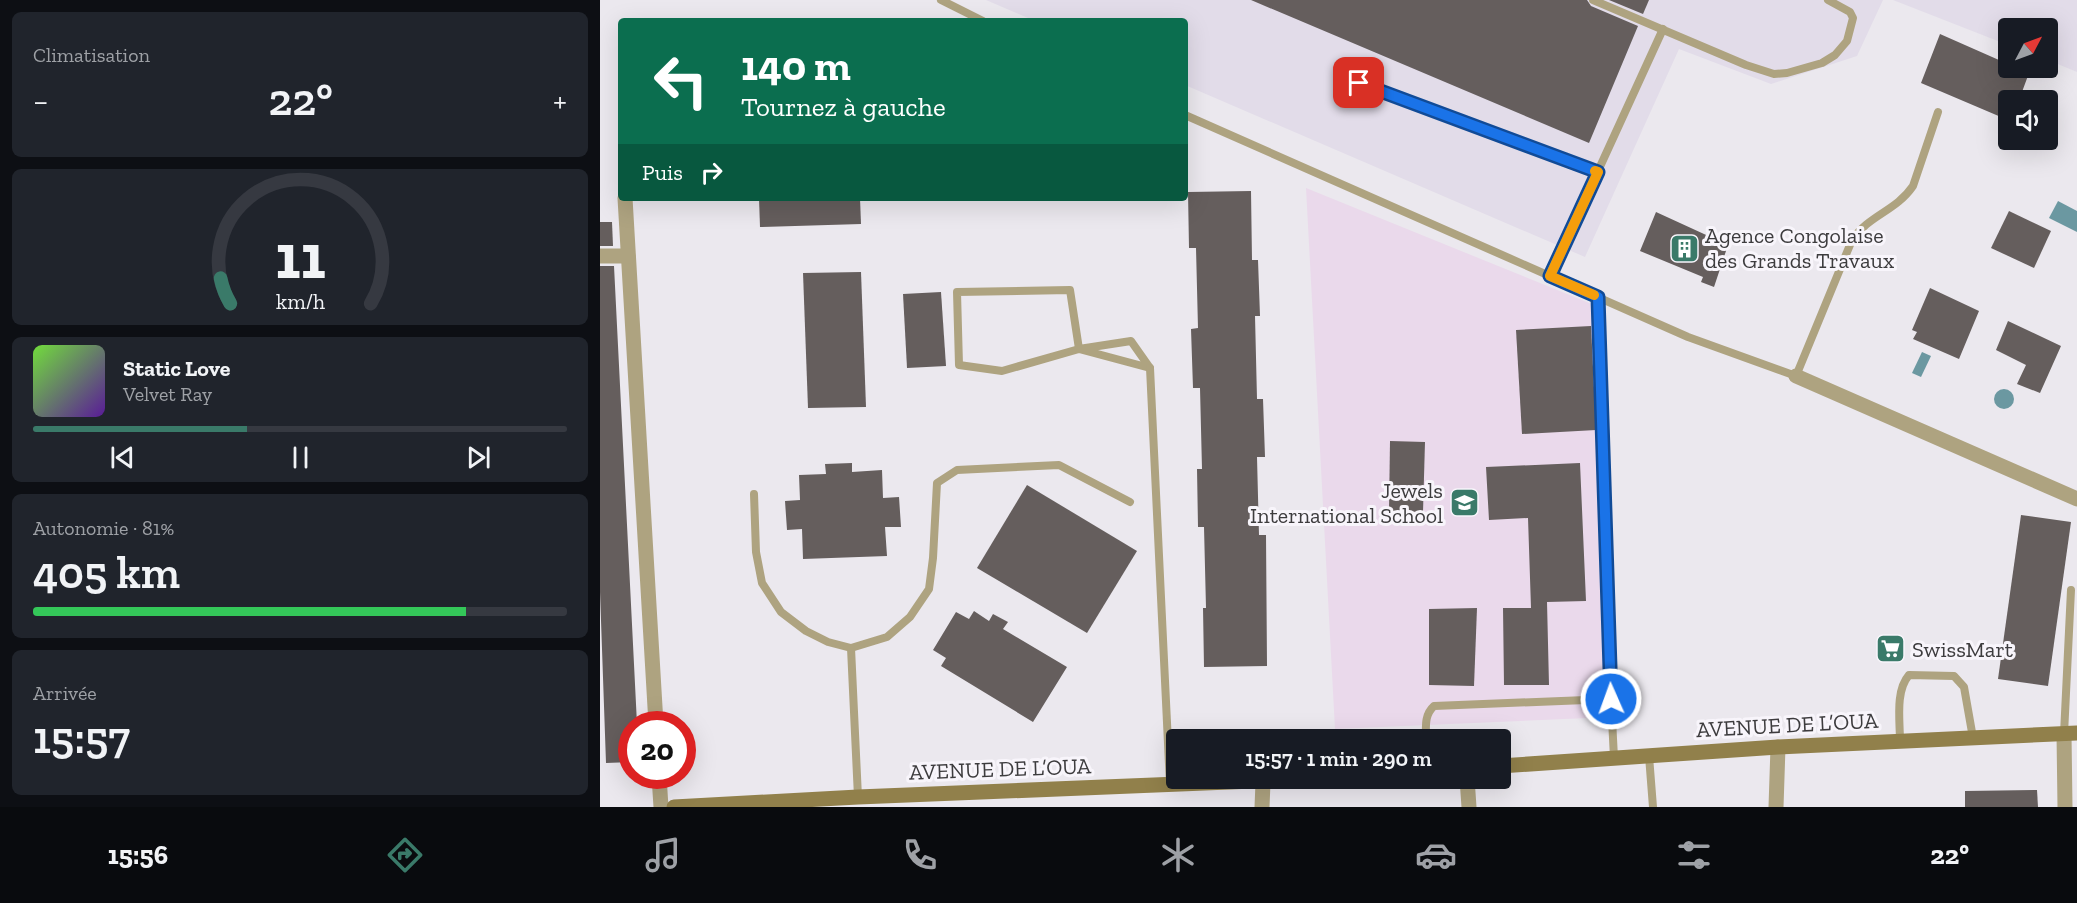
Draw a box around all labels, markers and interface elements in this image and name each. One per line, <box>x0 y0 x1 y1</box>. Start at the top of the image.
north arrow <box>1998 18 2058 78</box>
map controls <box>1998 18 2058 150</box>
text: 140 m <box>741 40 851 91</box>
icon: left <box>642 42 720 120</box>
text: Climatisation <box>33 43 150 67</box>
pin <box>1333 57 1384 108</box>
icon: arrive <box>1342 66 1375 99</box>
text: 22° <box>269 73 333 127</box>
text: − <box>33 81 48 120</box>
text: + <box>553 81 567 120</box>
button: sound <box>1998 90 2058 150</box>
text: Tournez à gauche <box>741 91 946 123</box>
icon: right <box>695 156 728 189</box>
text: Puis <box>642 159 683 186</box>
text: 11 <box>275 219 325 294</box>
place label: Agence Congolaise des Grands Travaux <box>1705 222 1894 274</box>
building icon: Agence Congolaise des Grands Travaux <box>1668 232 1700 264</box>
text: km/h <box>276 289 324 314</box>
text: Static Love <box>123 355 230 382</box>
text: Velvet Ray <box>123 382 212 406</box>
icon: previous <box>106 441 139 474</box>
icon: pause <box>284 441 317 474</box>
icon: next <box>462 441 495 474</box>
place label: Jewels International School <box>1250 477 1443 529</box>
school or university icon: Jewels International School <box>1448 487 1480 519</box>
text: Autonomie · 81% <box>33 516 174 540</box>
text: 405 km <box>33 546 180 600</box>
supermarket icon: SwissMart <box>1875 633 1907 665</box>
place label: SwissMart <box>1912 636 2014 663</box>
position arrow <box>1579 667 1643 731</box>
text: Arrivée <box>33 681 97 705</box>
street label: AVENUE DE L’OUA <box>1695 707 1879 743</box>
text: 15:57 <box>33 711 130 765</box>
speed limit sign: 20 <box>618 711 696 789</box>
text: 15:57 · 1 min · 290 m <box>1245 745 1432 772</box>
street label: AVENUE DE L’OUA <box>908 752 1092 786</box>
icon: directions <box>384 834 426 876</box>
icon: music <box>642 834 684 876</box>
icon: phone <box>899 834 941 876</box>
icon: climate <box>1157 834 1199 876</box>
icon: car <box>1415 834 1457 876</box>
icon: filters <box>1673 834 1715 876</box>
text: 15:56 <box>108 839 168 871</box>
text: 22° <box>1930 839 1969 871</box>

